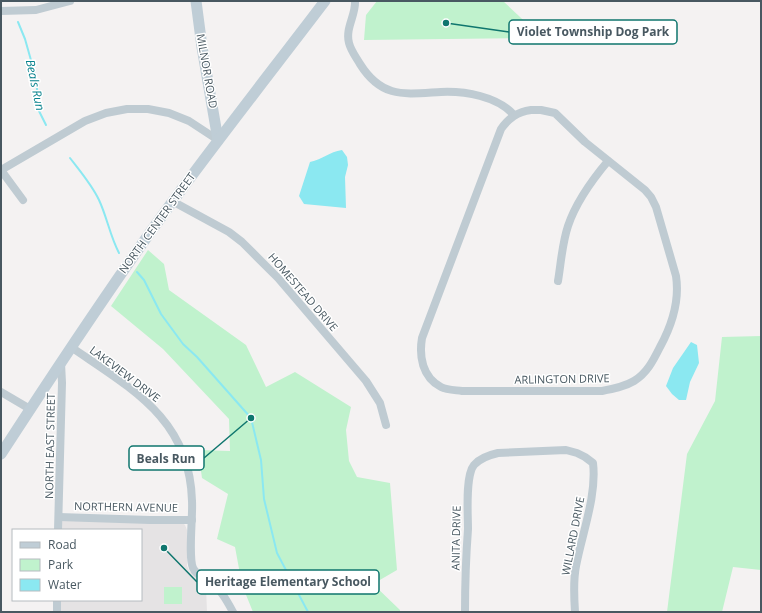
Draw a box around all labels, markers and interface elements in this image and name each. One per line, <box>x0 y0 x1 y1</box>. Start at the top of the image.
callout: Violet Township Dog Park <box>509 20 677 44</box>
text: Violet Township Dog Park <box>517 23 670 40</box>
street label: MILNOR ROAD <box>194 32 221 109</box>
water label: Beals Run <box>22 58 49 112</box>
street label: NORTH CENTER STREET <box>115 169 198 276</box>
street label: HOMESTEAD DRIVE <box>265 249 342 334</box>
street label: LAKEVIEW DRIVE <box>87 342 164 405</box>
street label: ARLINGTON DRIVE <box>514 370 610 387</box>
street label: NORTH EAST STREET <box>41 393 58 499</box>
callout: Beals Run <box>129 446 204 470</box>
text: Beals Run <box>137 450 195 467</box>
street label: WILLARD DRIVE <box>558 495 587 577</box>
street label: NORTHERN AVENUE <box>74 498 178 515</box>
street label: ANITA DRIVE <box>447 506 464 570</box>
legend <box>12 529 142 601</box>
text: Road <box>48 536 77 553</box>
text: Park <box>48 556 74 573</box>
callout: Heritage Elementary School <box>197 570 379 594</box>
text: Heritage Elementary School <box>205 573 371 590</box>
text: Water <box>48 576 82 593</box>

